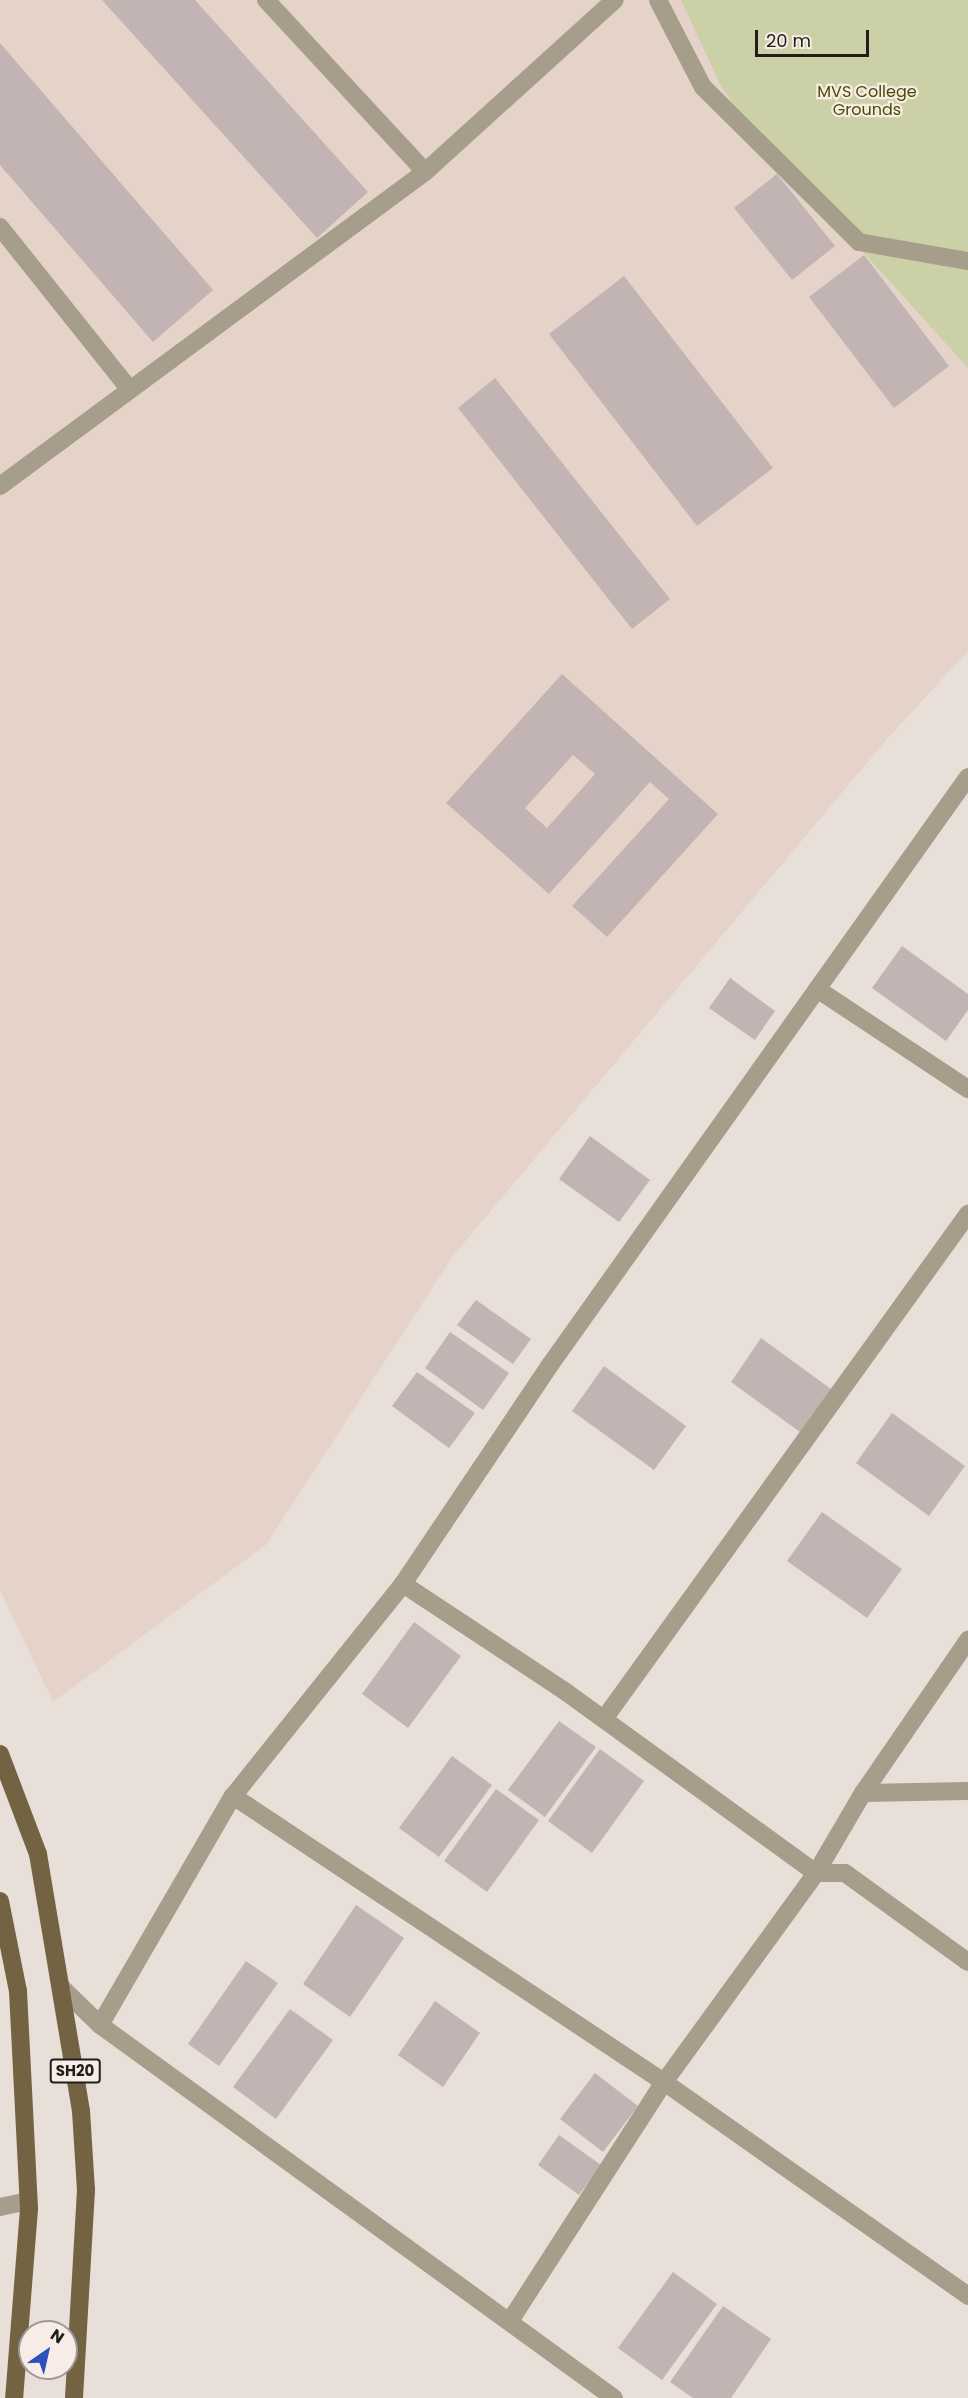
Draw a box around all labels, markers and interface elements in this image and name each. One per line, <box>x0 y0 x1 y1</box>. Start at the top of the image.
scale bar <box>758 18 872 56</box>
text: 20 m <box>766 28 811 53</box>
park label: MVS College Grounds <box>817 82 917 120</box>
road number: SH20 <box>50 2059 100 2083</box>
north arrow <box>18 2320 78 2380</box>
text: N <box>46 2323 69 2349</box>

